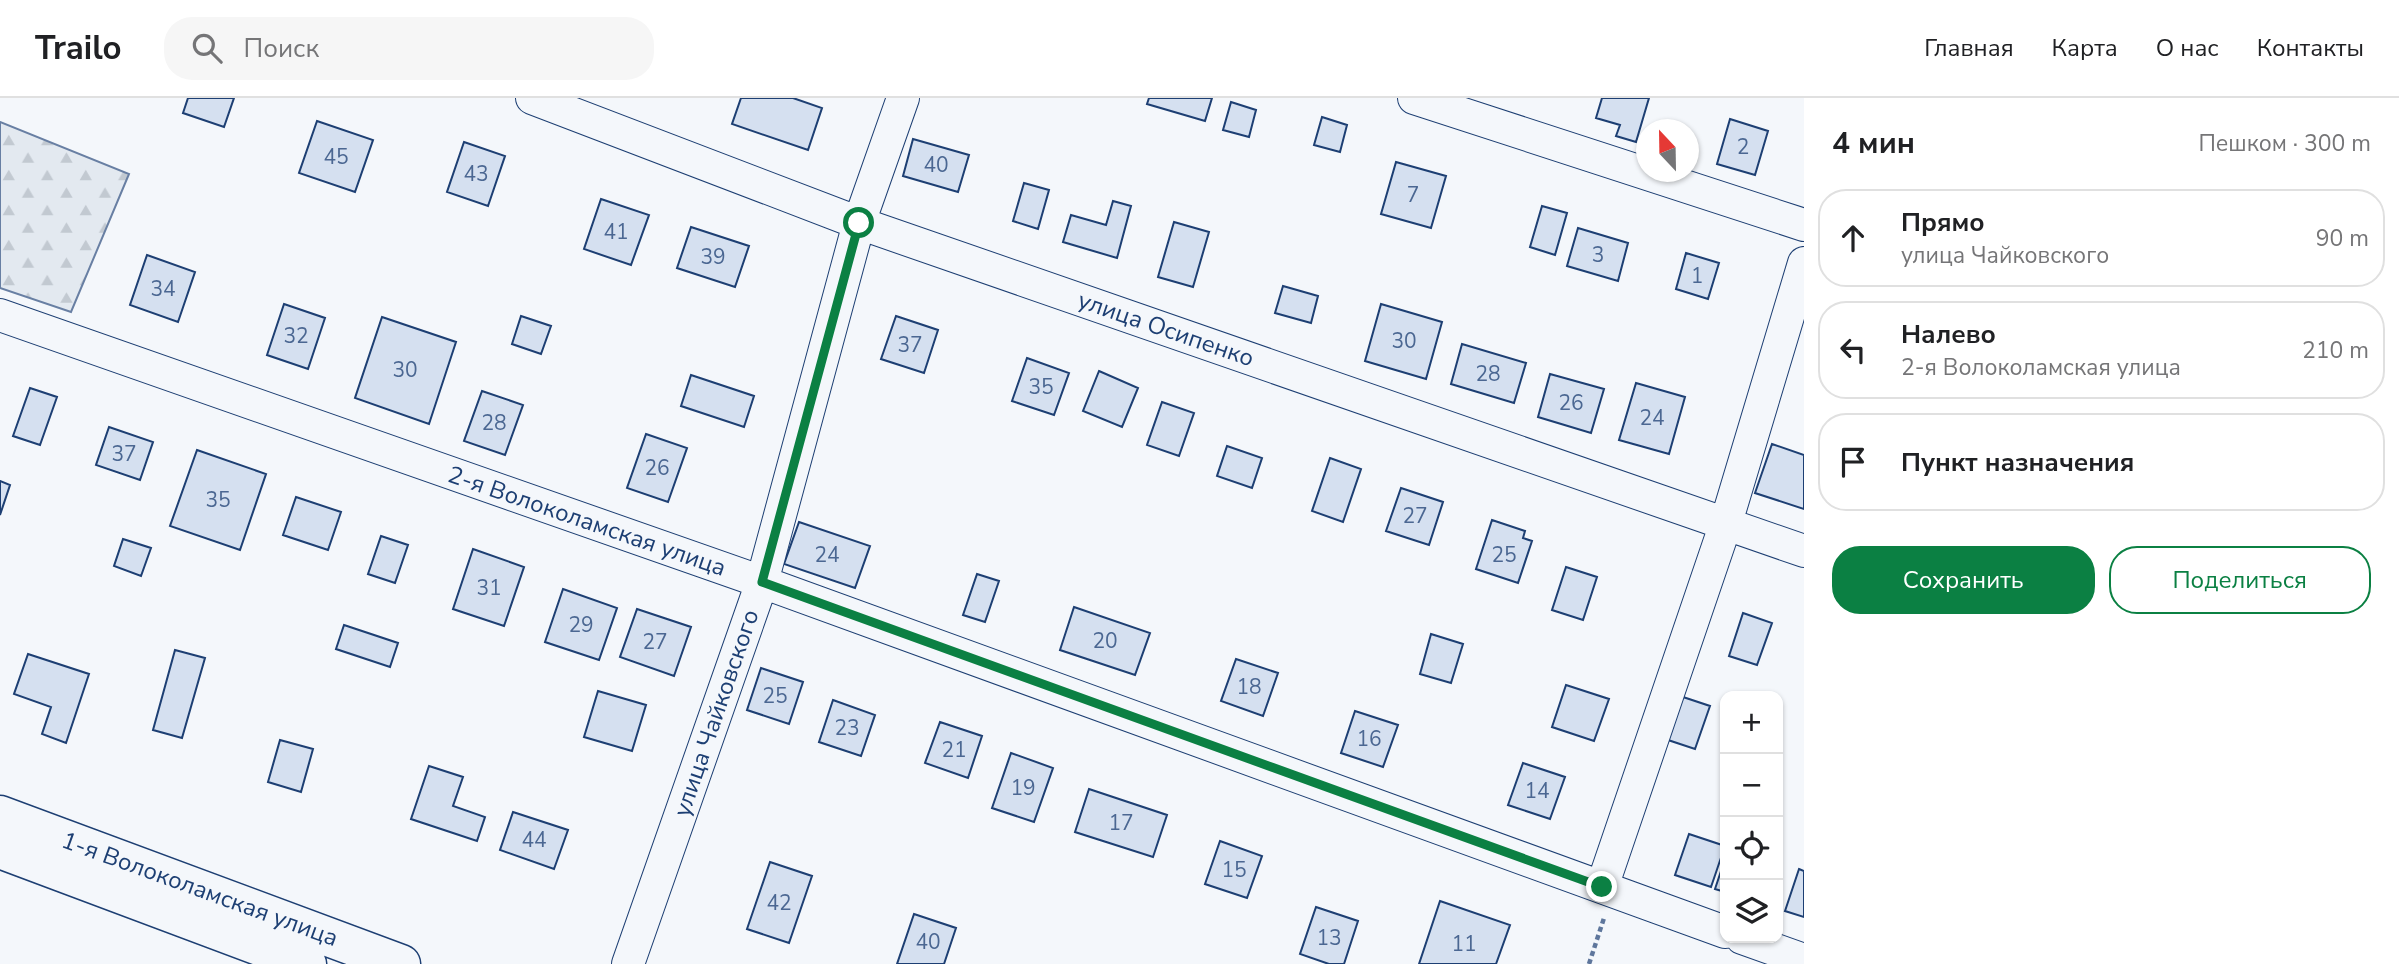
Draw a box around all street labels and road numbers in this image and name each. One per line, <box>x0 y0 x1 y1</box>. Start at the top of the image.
street label: улица Осипенко <box>1074 284 1258 374</box>
street label: 2-я Волоколамская улица <box>444 458 730 584</box>
street label: улица Чайковского <box>666 605 766 821</box>
street label: 1-я Волоколамская улица <box>57 824 343 954</box>

